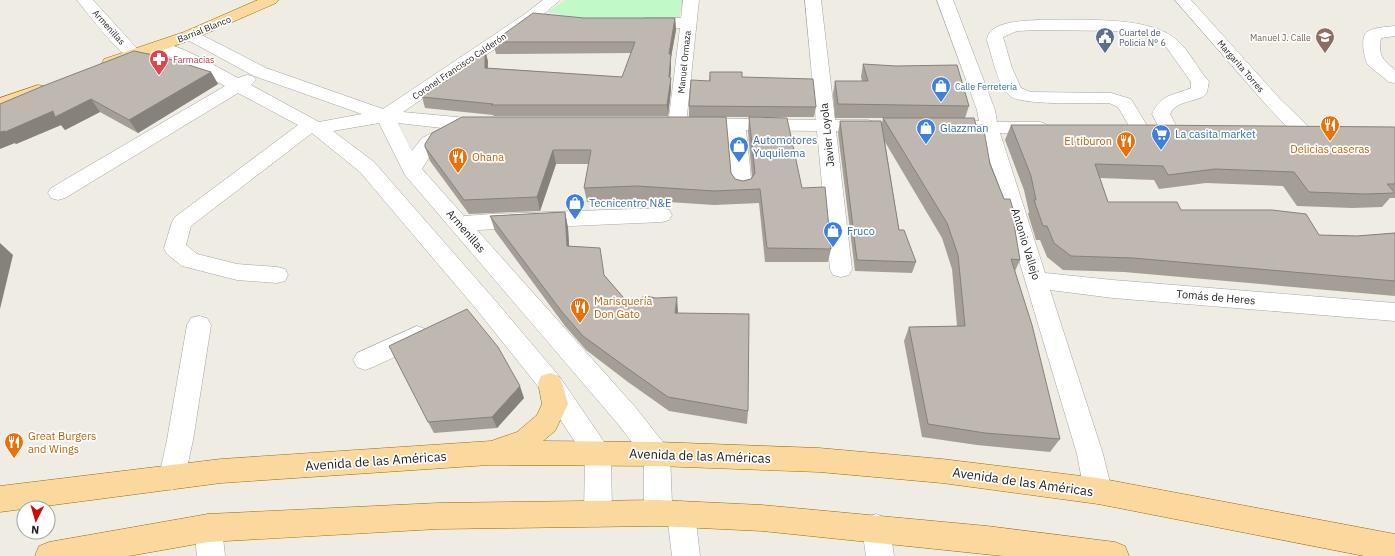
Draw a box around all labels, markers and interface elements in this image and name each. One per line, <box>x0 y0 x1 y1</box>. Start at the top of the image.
street label: Armenillas <box>90 7 128 47</box>
street label: Barrial Blanco <box>176 13 232 45</box>
public building icon: Cuartel de Policia N° 6 <box>1094 26 1116 54</box>
school or university icon: Manuel J. Calle <box>1314 26 1336 54</box>
place label: Cuartel de Policia N° 6 <box>1119 27 1166 48</box>
street label: Coronel Francisco Calderón <box>410 30 508 102</box>
street label: Manuel Ormaza <box>675 30 693 94</box>
place label: Manuel J. Calle <box>1250 32 1311 43</box>
street label: Margarita Torres <box>1215 38 1267 94</box>
pharmacy icon: Farmacias <box>148 48 170 76</box>
place label: Farmacias <box>173 54 214 65</box>
shop icon: Calle Ferretería <box>930 75 952 103</box>
place label: Calle Ferretería <box>955 81 1017 92</box>
street label: Javier Loyola <box>817 102 837 168</box>
restaurant icon: Delicias caseras <box>1319 114 1341 142</box>
shop icon: Glazzman <box>915 117 937 145</box>
place label: Glazzman <box>940 121 988 135</box>
supermarket icon: La casita market <box>1150 123 1172 151</box>
place label: La casita market <box>1175 127 1256 141</box>
restaurant icon: El tiburon <box>1115 130 1137 158</box>
place label: Automotores Yuquilema <box>753 133 817 160</box>
place label: El tiburon <box>1064 134 1112 148</box>
shop icon: Automotores Yuquilema <box>728 135 750 163</box>
place label: Delicias caseras <box>1290 142 1370 156</box>
restaurant icon: Ohana <box>447 146 469 174</box>
place label: Ohana <box>472 150 504 164</box>
shop icon: Tecnicentro N&E <box>564 192 586 220</box>
place label: Tecnicentro N&E <box>589 196 671 210</box>
street label: Armenillas <box>443 206 489 256</box>
street label: Antonio Vallejo <box>1008 206 1044 282</box>
shop icon: Fruco <box>822 220 844 248</box>
place label: Fruco <box>847 224 875 238</box>
street label: Tomás de Heres <box>1176 287 1256 307</box>
place label: Marisquería Don Gato <box>594 294 652 321</box>
restaurant icon: Marisquería Don Gato <box>569 296 591 324</box>
place label: Great Burgers and Wings <box>28 429 96 456</box>
restaurant icon: Great Burgers and Wings <box>3 431 25 459</box>
street label: Avenida de las Américas <box>629 445 771 467</box>
street label: Avenida de las Américas <box>305 448 447 474</box>
street label: Avenida de las Américas <box>952 464 1094 500</box>
north arrow <box>16 500 56 540</box>
text: N <box>31 523 40 537</box>

